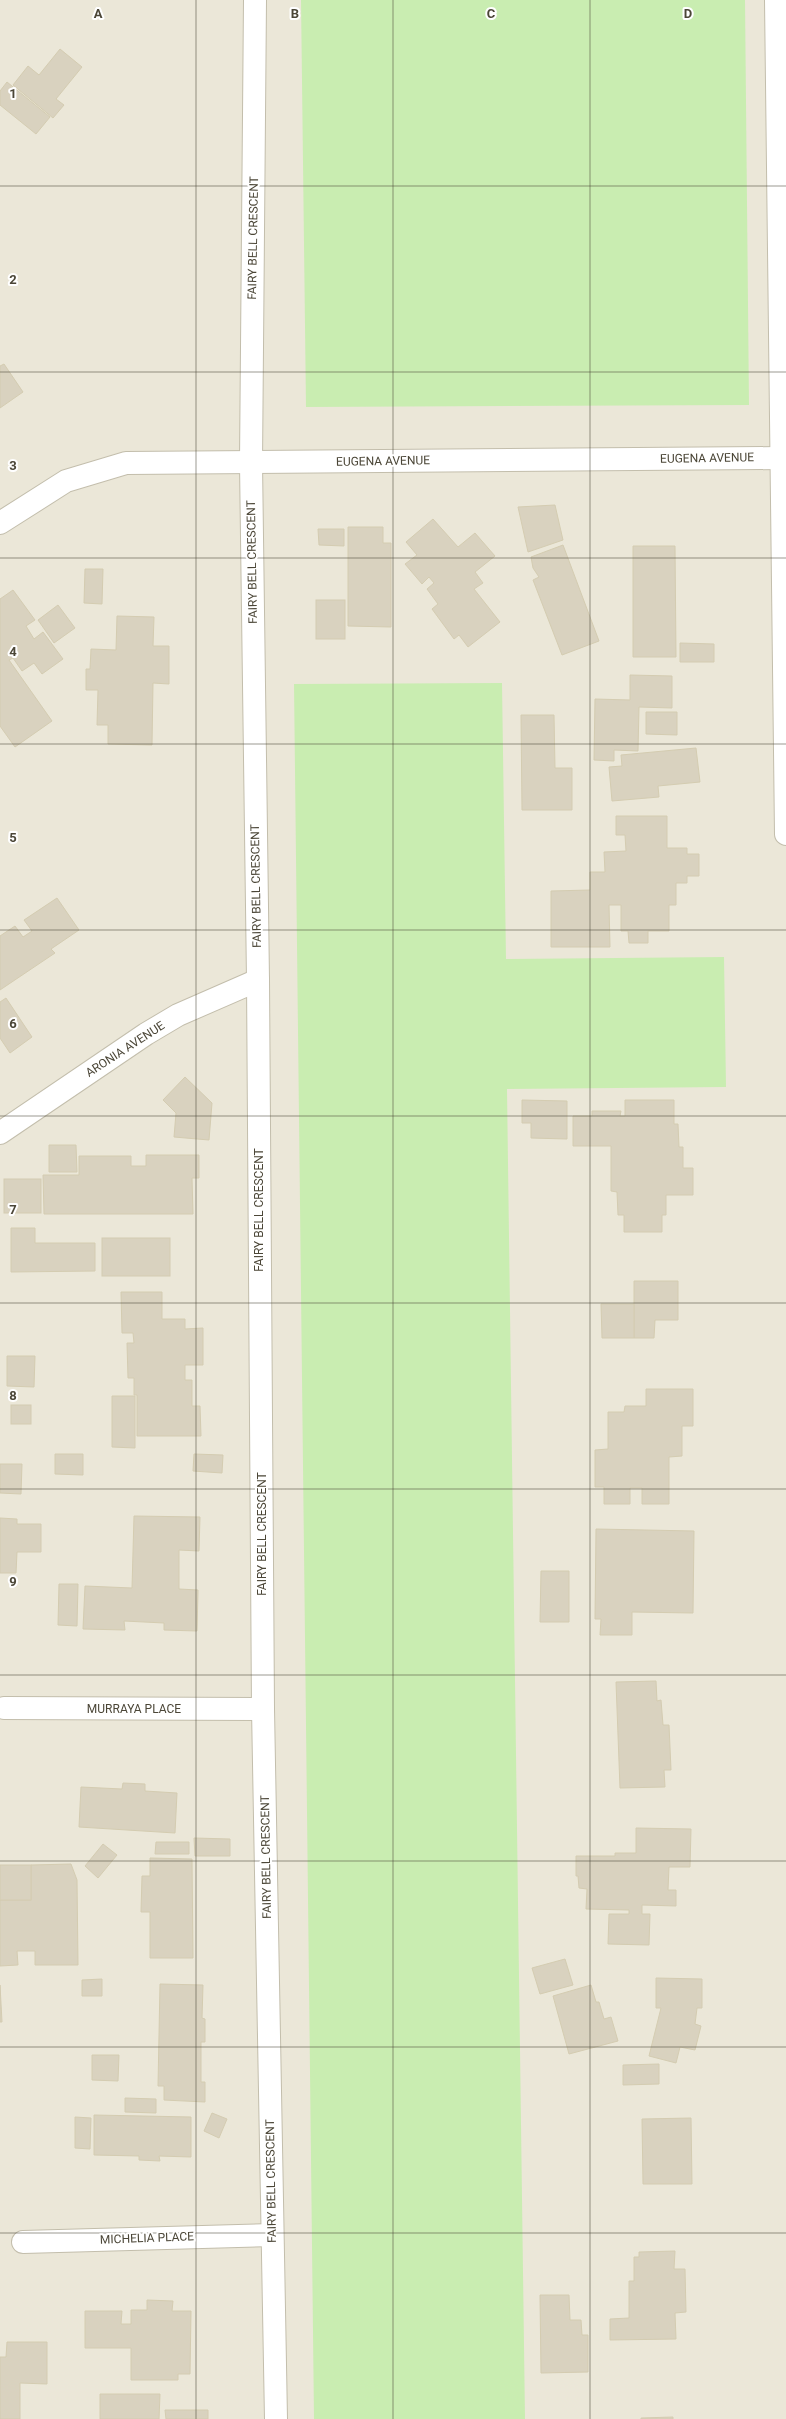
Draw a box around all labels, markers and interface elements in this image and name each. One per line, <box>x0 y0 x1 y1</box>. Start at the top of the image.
text: A <box>94 6 103 21</box>
text: B <box>291 6 299 21</box>
text: C <box>487 6 496 21</box>
text: D <box>684 6 692 21</box>
text: 1 <box>9 86 17 101</box>
street label: FAIRY BELL CRESCENT <box>245 176 261 300</box>
text: 2 <box>9 272 17 287</box>
street label: EUGENA AVENUE <box>660 450 754 466</box>
street label: EUGENA AVENUE <box>336 453 430 469</box>
text: 3 <box>9 458 17 473</box>
street label: FAIRY BELL CRESCENT <box>244 500 260 624</box>
text: 4 <box>9 644 17 659</box>
street label: FAIRY BELL CRESCENT <box>248 824 264 948</box>
text: 5 <box>9 830 17 845</box>
text: 6 <box>9 1016 17 1031</box>
street label: ARONIA AVENUE <box>83 1018 167 1080</box>
street label: FAIRY BELL CRESCENT <box>252 1148 266 1272</box>
text: 7 <box>9 1202 17 1217</box>
text: 8 <box>9 1388 17 1403</box>
street label: FAIRY BELL CRESCENT <box>255 1472 269 1596</box>
text: 9 <box>9 1574 17 1589</box>
street label: MURRAYA PLACE <box>87 1702 181 1716</box>
street label: FAIRY BELL CRESCENT <box>258 1795 274 1919</box>
street label: FAIRY BELL CRESCENT <box>263 2119 279 2243</box>
street label: MICHELIA PLACE <box>100 2229 194 2247</box>

